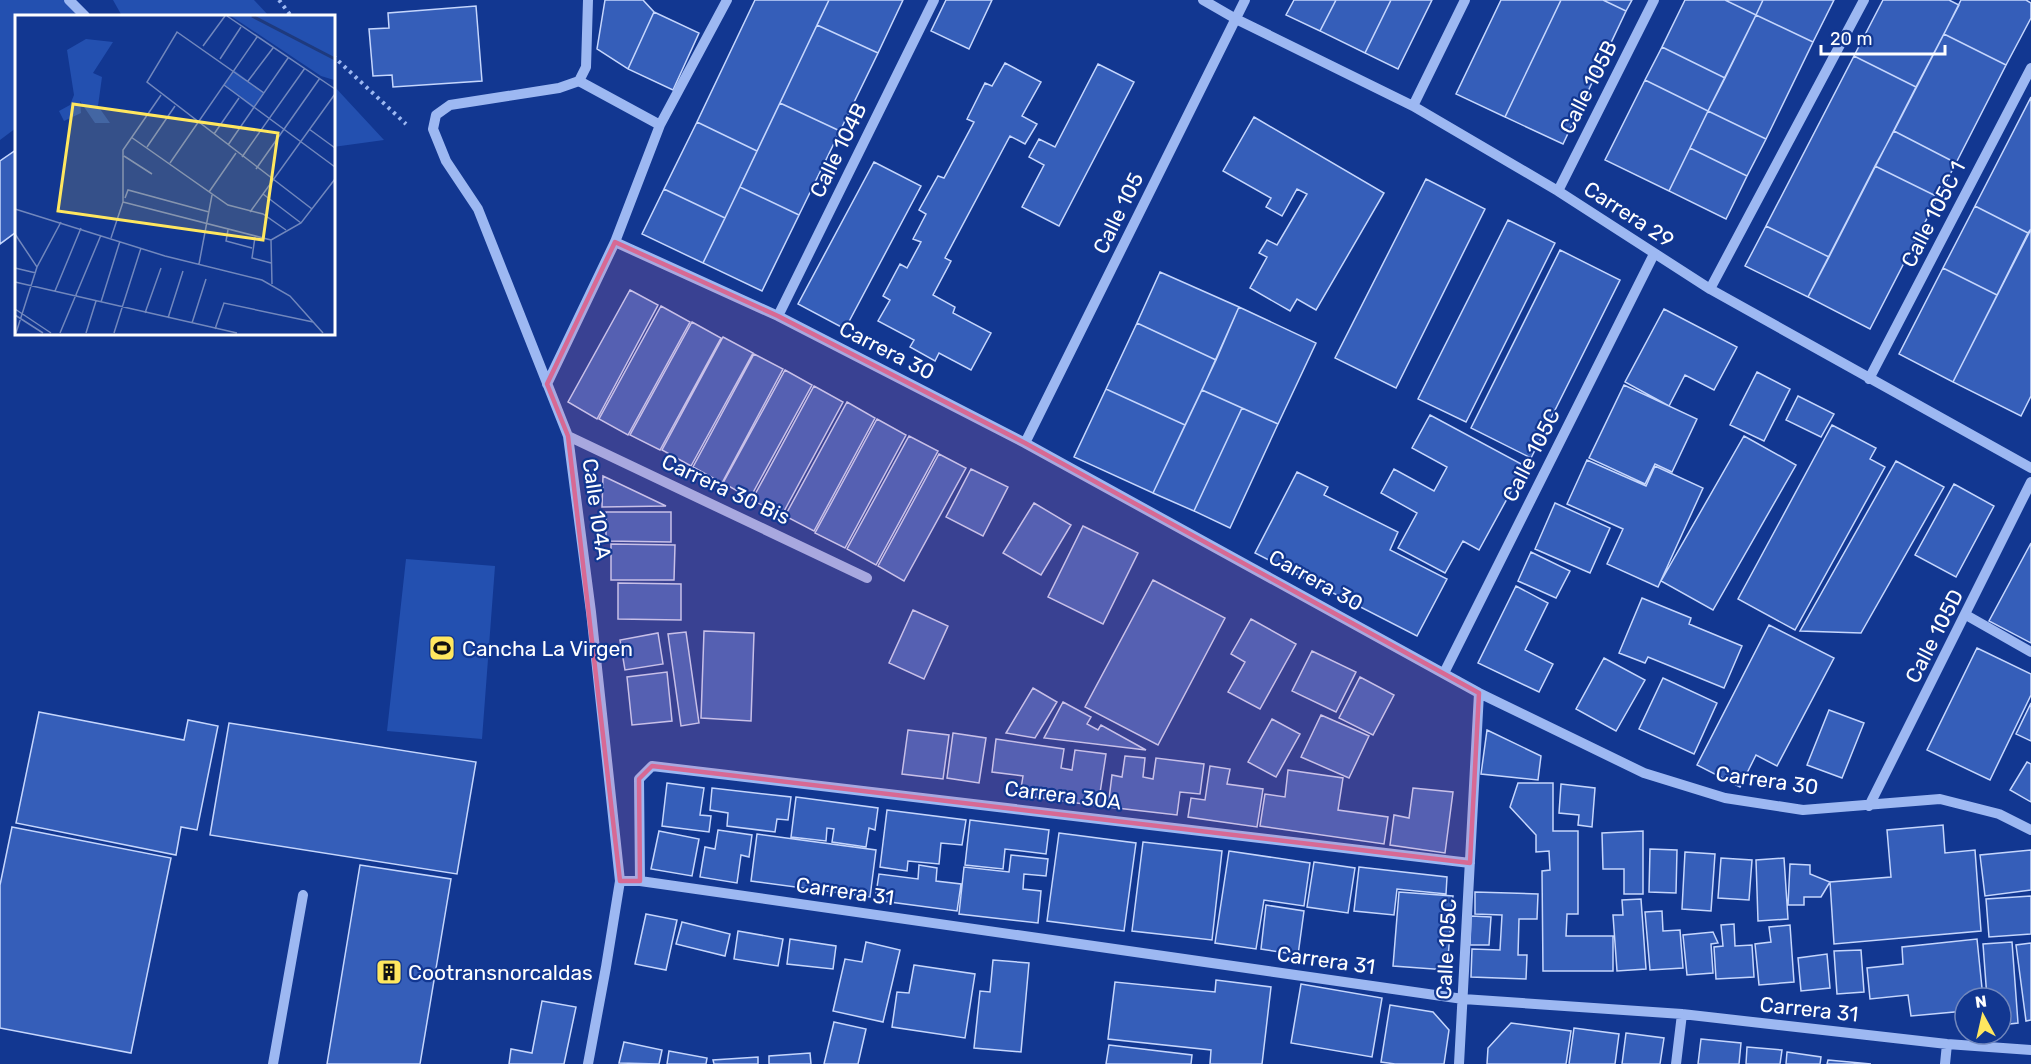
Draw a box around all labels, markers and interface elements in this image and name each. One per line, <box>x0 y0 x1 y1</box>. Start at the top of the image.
inset map <box>15 15 334 334</box>
scale bar <box>1821 18 1946 56</box>
text: 20 m <box>1830 28 1872 50</box>
street label: Calle 105B <box>1554 36 1622 138</box>
street label: Calle 104B <box>804 99 872 201</box>
street label: Calle 105C 1 <box>1896 157 1970 271</box>
street label: Calle 105 <box>1088 168 1148 258</box>
street label: Carrera 29 <box>1579 176 1679 252</box>
street label: Carrera 30 <box>835 315 939 385</box>
street label: Calle 105C <box>1497 404 1565 506</box>
street label: Carrera 30 Bis <box>658 448 794 530</box>
street label: Calle 104A <box>578 457 616 561</box>
street label: Carrera 30 <box>1265 544 1367 616</box>
street label: Calle 105D <box>1900 585 1968 687</box>
sports icon: Cancha La Virgen <box>427 633 457 663</box>
place label: Cancha La Virgen <box>462 636 633 661</box>
street label: Carrera 30 <box>1714 760 1820 800</box>
street label: Carrera 30A <box>1003 775 1123 815</box>
street label: Carrera 31 <box>794 872 896 910</box>
street label: Calle 105C <box>1431 898 1461 1000</box>
street label: Carrera 31 <box>1275 941 1377 979</box>
building icon: Cootransnorcaldas <box>374 957 404 987</box>
place label: Cootransnorcaldas <box>408 960 593 985</box>
north arrow <box>1953 986 2013 1046</box>
street label: Carrera 31 <box>1759 991 1859 1027</box>
text: N <box>1974 991 1988 1012</box>

